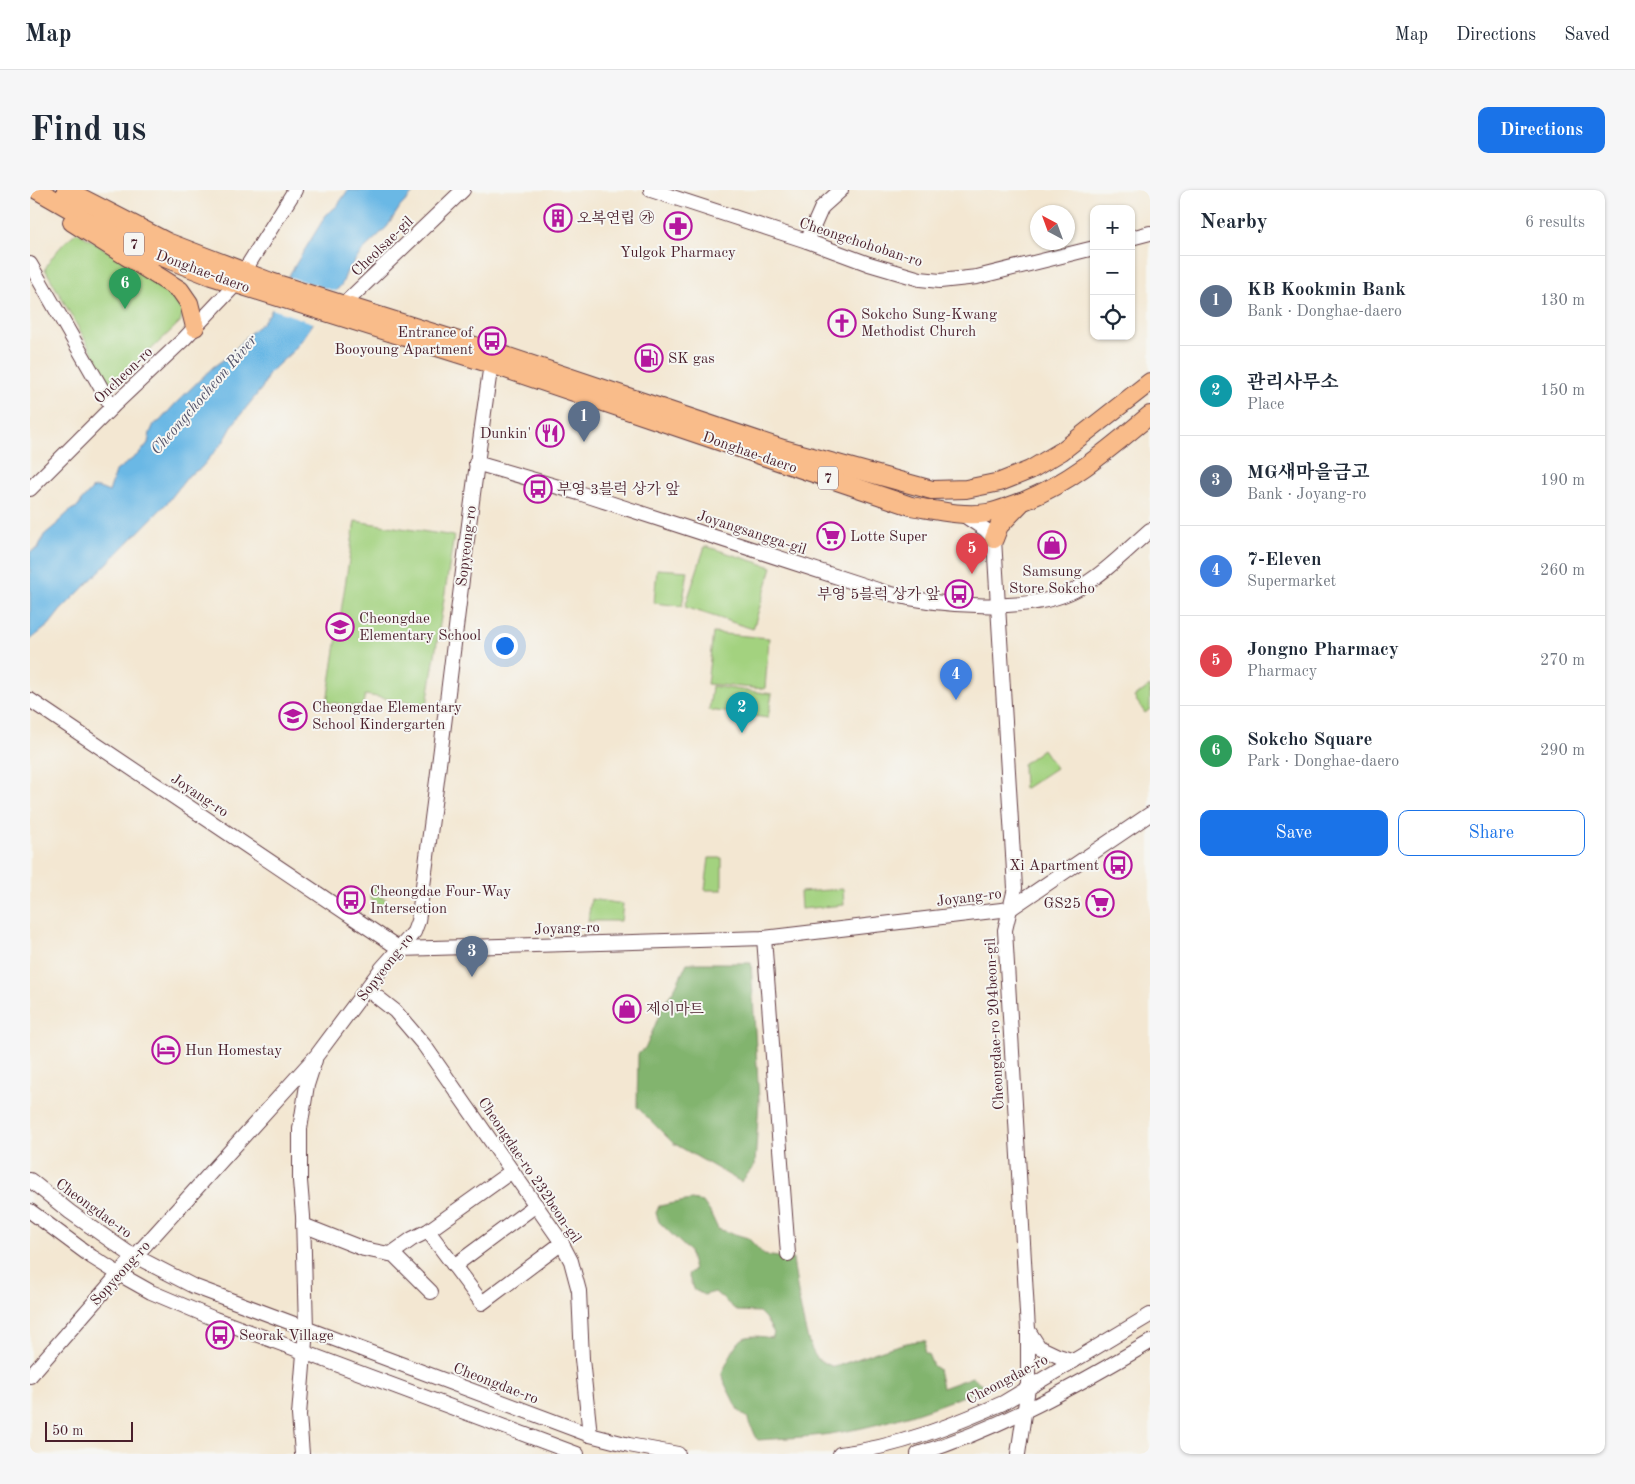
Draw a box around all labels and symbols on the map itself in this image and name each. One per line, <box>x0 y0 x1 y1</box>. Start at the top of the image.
building icon: 오복연립 ㉮ <box>543 203 573 233</box>
north arrow <box>1030 205 1075 250</box>
place label: 오복연립 ㉮ <box>577 210 654 227</box>
pharmacy icon: Yulgok Pharmacy <box>663 211 693 241</box>
street label: Cheolsae-gil <box>349 214 417 280</box>
street label: Cheongchohoban-ro <box>797 216 924 270</box>
road number: 7 <box>124 232 144 256</box>
place label: Yulgok Pharmacy <box>620 246 736 261</box>
street label: Donghae-daero <box>153 248 252 296</box>
pin: 6 <box>109 268 141 309</box>
church icon: Sokcho Sung-Kwang Methodist Church <box>827 308 857 338</box>
place label: Sokcho Sung-Kwang Methodist Church <box>861 308 997 340</box>
place label: Entrance of Booyoung Apartment <box>334 326 474 358</box>
bus stop icon: Entrance of Booyoung Apartment <box>477 326 507 356</box>
water label: Cheongchocheon River <box>148 332 261 458</box>
fuel station icon: SK gas <box>634 343 664 373</box>
street label: Oncheon-ro <box>92 345 156 407</box>
place label: SK gas <box>668 352 715 367</box>
pin: 1 <box>568 401 600 442</box>
restaurant icon: Dunkin' <box>535 418 565 448</box>
place label: Dunkin' <box>480 427 531 442</box>
street label: Donghae-daero <box>700 430 799 477</box>
road number: 7 <box>818 466 838 490</box>
bus stop icon: 부영 3블럭 상가 앞 <box>523 474 553 504</box>
place label: 부영 3블럭 상가 앞 <box>557 481 680 498</box>
street label: Sopyeong-ro <box>455 505 480 588</box>
street label: Joyangsangga-gil <box>695 509 808 558</box>
supermarket icon: Lotte Super <box>816 521 846 551</box>
place label: Lotte Super <box>850 530 927 545</box>
shop icon: Samsung Store Sokcho <box>1037 530 1067 560</box>
pin: 5 <box>956 533 988 574</box>
place label: Samsung Store Sokcho <box>1009 565 1095 597</box>
bus stop icon: 부영 5블럭 상가 앞 <box>944 579 974 609</box>
place label: 부영 5블럭 상가 앞 <box>817 586 941 603</box>
school or university icon: Cheongdae Elementary School <box>325 612 355 642</box>
place label: Cheongdae Elementary School <box>359 612 481 644</box>
your location <box>492 633 518 659</box>
pin: 4 <box>940 659 972 700</box>
pin: 2 <box>726 692 758 733</box>
school or university icon: Cheongdae Elementary School Kindergarten <box>278 701 308 731</box>
place label: Cheongdae Elementary School Kindergarten <box>312 701 462 733</box>
street label: Joyang-ro <box>168 772 231 821</box>
bus stop icon: Xi Apartment <box>1103 850 1133 880</box>
place label: Xi Apartment <box>1009 859 1099 874</box>
bus stop icon: Cheongdae Four-Way Intersection <box>336 885 366 915</box>
place label: Cheongdae Four-Way Intersection <box>370 885 511 917</box>
street label: Joyang-ro <box>936 887 1003 910</box>
supermarket icon: GS25 <box>1085 888 1115 918</box>
place label: GS25 <box>1043 897 1081 912</box>
street label: Joyang-ro <box>534 921 600 938</box>
street label: Sopyeong-ro <box>355 931 417 1005</box>
pin: 3 <box>456 936 488 977</box>
street label: Cheongdae-ro 204beon-gil <box>984 938 1007 1110</box>
shop icon: 제이마트 <box>612 994 642 1024</box>
place label: 제이마트 <box>646 1001 704 1018</box>
hotel icon: Hun Homestay <box>151 1035 181 1065</box>
place label: Hun Homestay <box>185 1044 282 1059</box>
street label: Cheongdae-ro 232beon-gil <box>474 1095 583 1246</box>
street label: Cheongdae-ro <box>52 1177 134 1242</box>
street label: Sopyeong-ro <box>88 1239 154 1309</box>
bus stop icon: Seorak Village <box>205 1320 235 1350</box>
place label: Seorak Village <box>239 1329 334 1344</box>
street label: Cheongdae-ro <box>964 1353 1051 1408</box>
street label: Cheongdae-ro <box>451 1361 540 1408</box>
scale bar <box>45 1419 132 1442</box>

